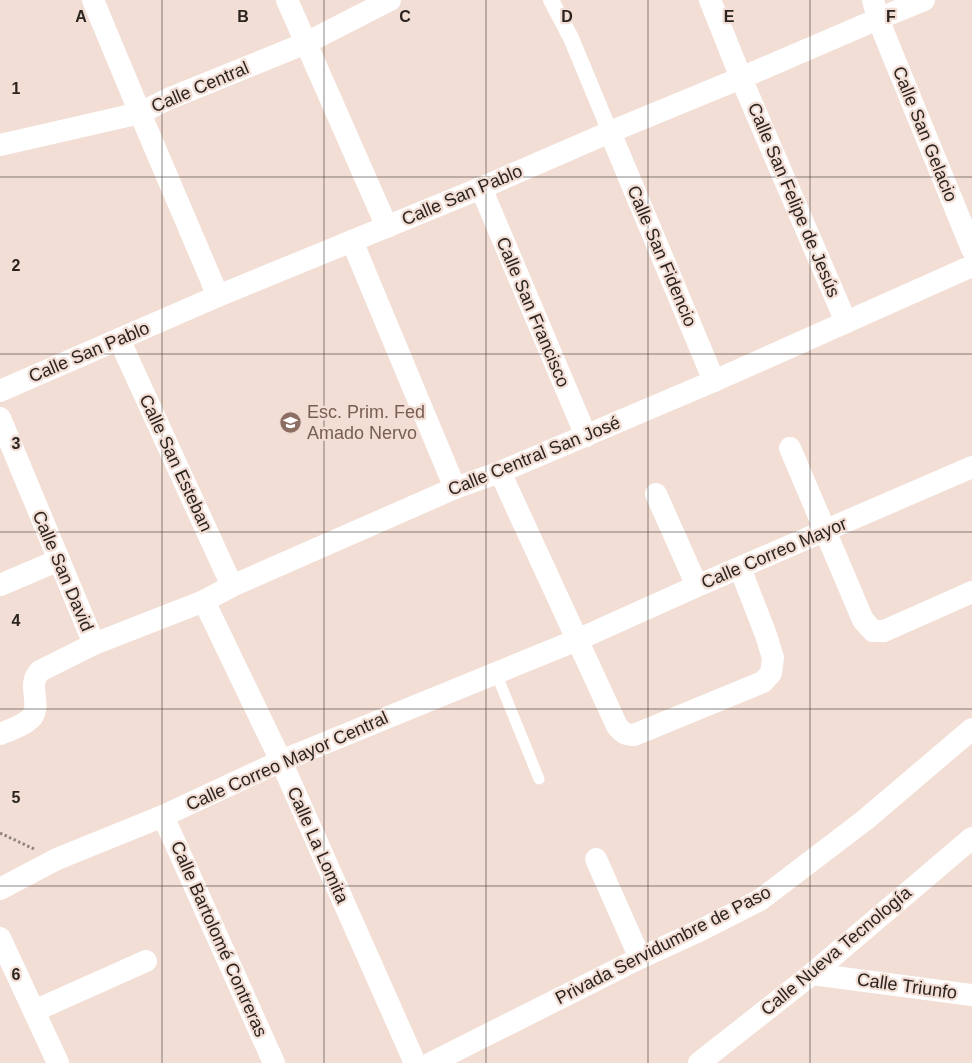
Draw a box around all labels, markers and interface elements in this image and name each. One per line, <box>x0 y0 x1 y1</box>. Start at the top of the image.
text: A <box>75 8 87 25</box>
text: B <box>237 8 249 25</box>
text: C <box>399 8 411 25</box>
text: D <box>561 8 573 25</box>
text: E <box>724 8 735 25</box>
text: F <box>886 8 896 25</box>
street label: Calle Central <box>148 57 252 117</box>
street label: Calle San Gelacio <box>889 63 961 205</box>
text: 1 <box>12 80 21 97</box>
street label: Calle San Felipe de Jesús <box>744 100 844 300</box>
street label: Calle San Pablo <box>399 161 525 229</box>
street label: Calle San Fidencio <box>623 183 701 329</box>
street label: Calle San Francisco <box>492 234 574 390</box>
text: 2 <box>12 257 21 274</box>
street label: Calle San Pablo <box>26 318 152 386</box>
street label: Calle San Esteban <box>135 391 217 535</box>
place label: Esc. Prim. Fed Amado Nervo <box>307 402 425 443</box>
school or university icon: Esc. Prim. Fed Amado Nervo <box>279 410 303 434</box>
street label: Calle Central San José <box>445 412 623 500</box>
text: 3 <box>12 435 21 452</box>
street label: Calle San David <box>29 508 97 634</box>
street label: Calle Correo Mayor <box>698 513 850 593</box>
text: 4 <box>12 612 21 629</box>
street label: Calle Correo Mayor Central <box>183 707 391 815</box>
street label: Calle La Lomita <box>283 784 353 907</box>
text: 5 <box>12 789 21 806</box>
street label: Calle Bartolomé Contreras <box>167 838 271 1040</box>
street label: Privada Servidumbre de Paso <box>552 882 774 1008</box>
street label: Calle Nueva Tecnología <box>757 882 916 1020</box>
text: 6 <box>12 966 21 983</box>
street label: Calle Triunfo <box>856 969 958 1003</box>

